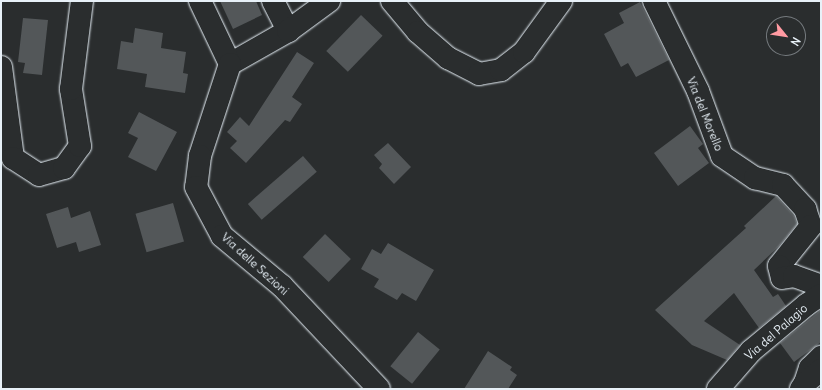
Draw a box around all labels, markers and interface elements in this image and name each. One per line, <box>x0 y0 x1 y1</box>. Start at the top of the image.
north arrow <box>766 16 806 56</box>
text: N <box>788 35 803 48</box>
street label: Via del Morello <box>684 75 726 153</box>
street label: Via delle Sezioni <box>218 230 292 298</box>
street label: Via del Palagio <box>742 301 810 363</box>

